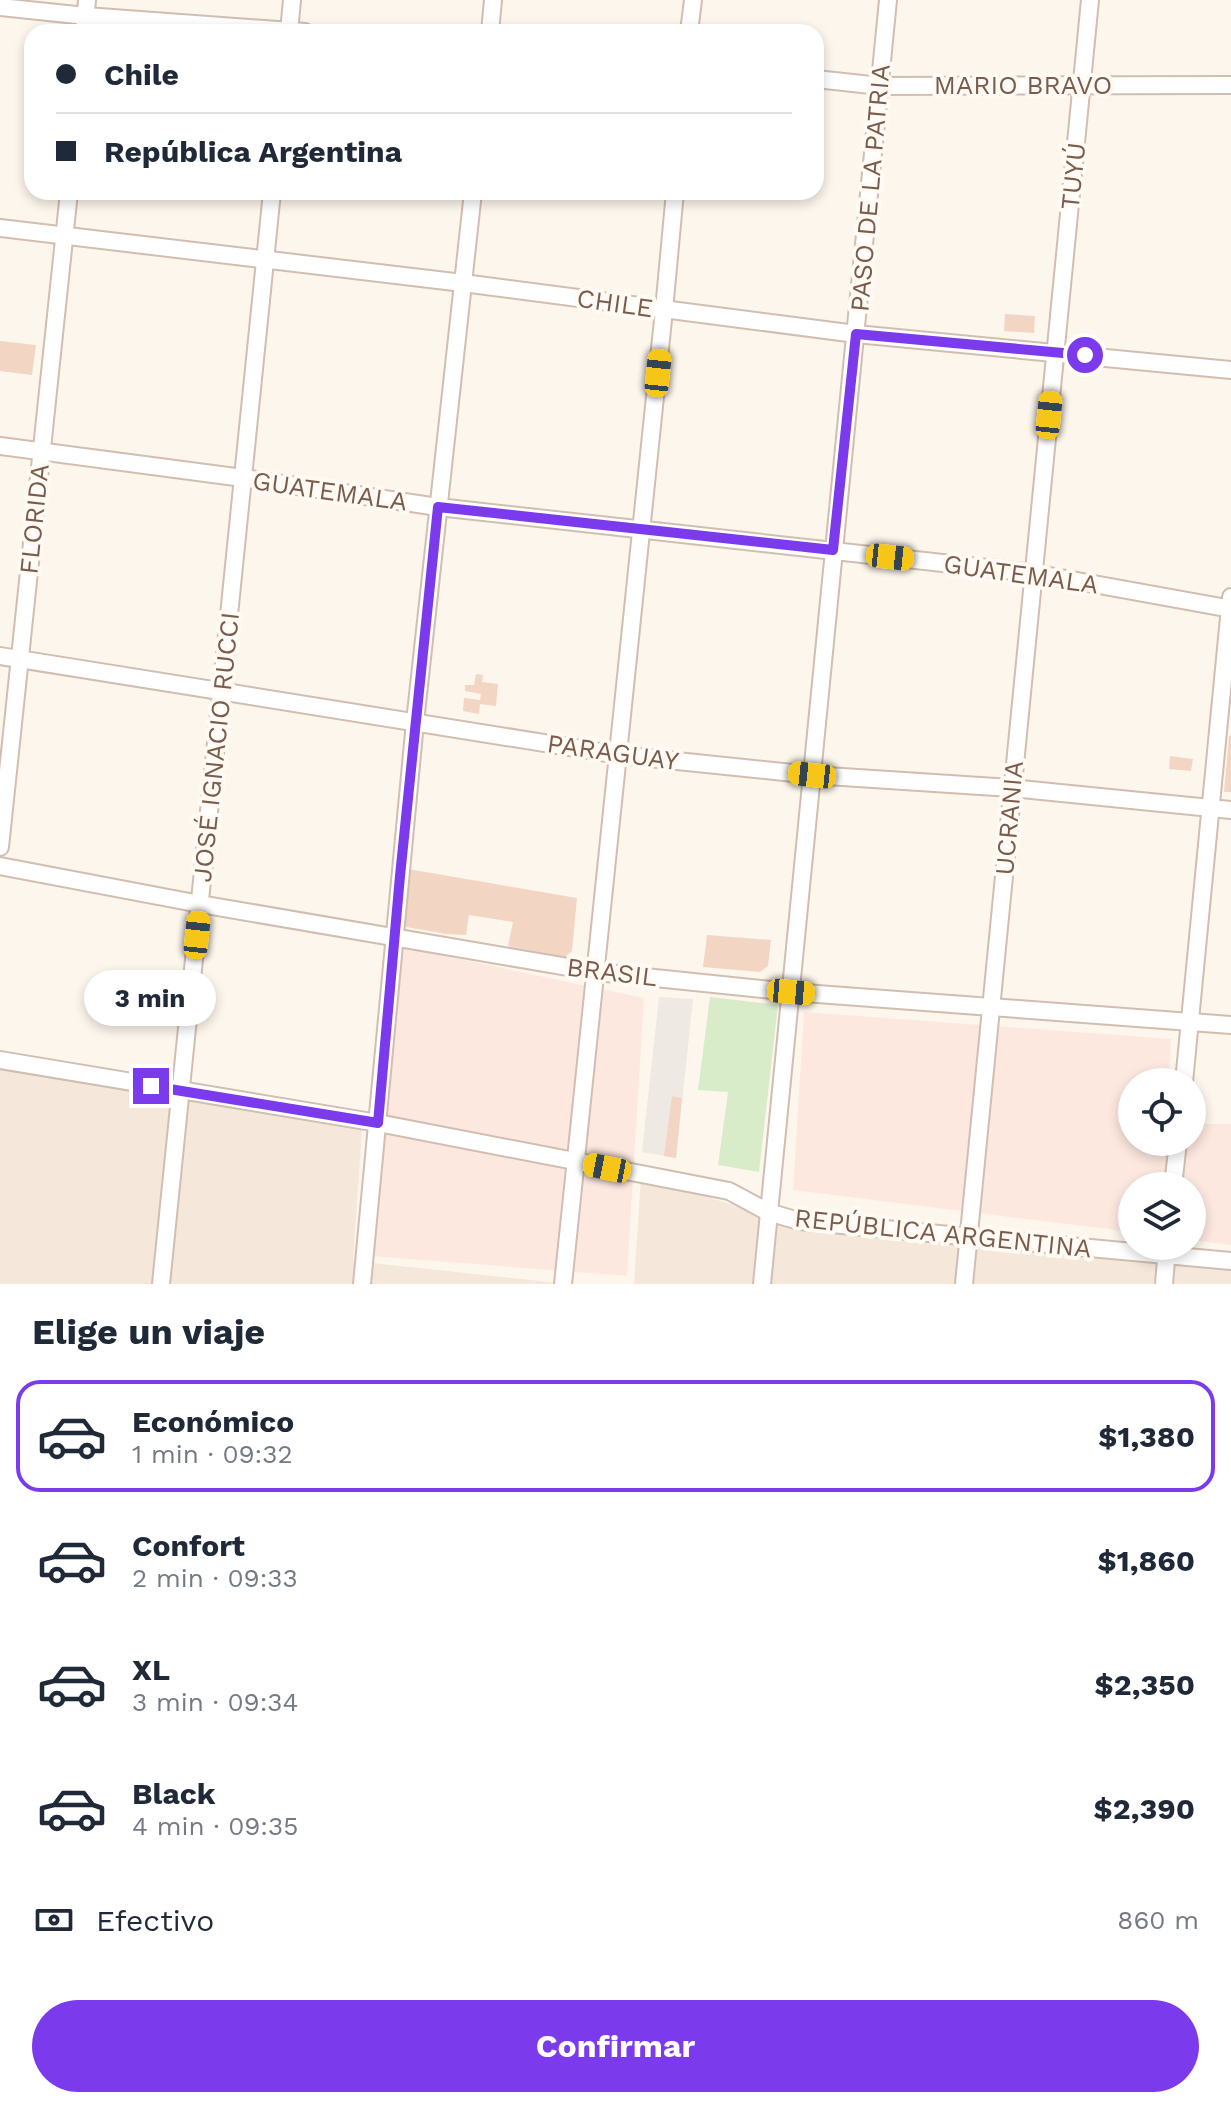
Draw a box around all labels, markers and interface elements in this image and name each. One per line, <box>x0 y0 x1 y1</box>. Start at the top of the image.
text: Chile <box>104 57 179 92</box>
street label: PASO DE LA PATRIA <box>844 63 896 313</box>
street label: MARIO BRAVO <box>934 70 1112 100</box>
text: República Argentina <box>104 134 402 169</box>
street label: TUYÚ <box>1055 141 1091 211</box>
street label: CHILE <box>575 283 655 323</box>
route start <box>1067 337 1103 373</box>
car <box>644 348 672 398</box>
car <box>1035 390 1063 440</box>
street label: FLORIDA <box>13 462 55 576</box>
street label: GUATEMALA <box>251 465 409 517</box>
car <box>865 543 915 571</box>
street label: GUATEMALA <box>942 548 1100 600</box>
street label: JOSÉ IGNACIO RUCCI <box>187 610 245 884</box>
street label: PARAGUAY <box>545 728 681 776</box>
street label: UCRANIA <box>989 760 1029 876</box>
car <box>787 761 837 789</box>
car <box>183 910 211 960</box>
street label: BRASIL <box>565 952 659 992</box>
callout: 3 min <box>85 970 217 1026</box>
car <box>766 978 816 1006</box>
text: 3 min <box>114 983 186 1013</box>
route end <box>133 1068 169 1104</box>
map controls <box>1118 1068 1206 1260</box>
button: locate <box>1118 1068 1206 1156</box>
car <box>581 1152 633 1184</box>
button: layers <box>1118 1172 1206 1260</box>
street label: REPÚBLICA ARGENTINA <box>793 1202 1093 1264</box>
text: Elige un viaje <box>32 1311 265 1353</box>
icon: car <box>36 1400 108 1472</box>
text: Económico <box>132 1404 294 1439</box>
text: $1,380 <box>1098 1419 1195 1454</box>
text: 1 min · 09:32 <box>132 1439 293 1469</box>
icon: car <box>36 1524 108 1596</box>
text: Confort <box>132 1528 245 1563</box>
text: $1,860 <box>1098 1543 1195 1578</box>
text: 2 min · 09:33 <box>132 1563 298 1593</box>
icon: car <box>36 1648 108 1720</box>
text: XL <box>132 1652 170 1687</box>
text: $2,350 <box>1095 1667 1195 1702</box>
text: 3 min · 09:34 <box>132 1687 298 1717</box>
icon: car <box>36 1772 108 1844</box>
text: Black <box>132 1776 216 1811</box>
text: $2,390 <box>1094 1791 1195 1826</box>
text: 4 min · 09:35 <box>132 1811 298 1841</box>
icon: cash <box>32 1898 76 1942</box>
text: Efectivo <box>96 1903 214 1938</box>
text: 860 m <box>1117 1905 1199 1935</box>
button: Confirmar <box>32 2000 1199 2092</box>

